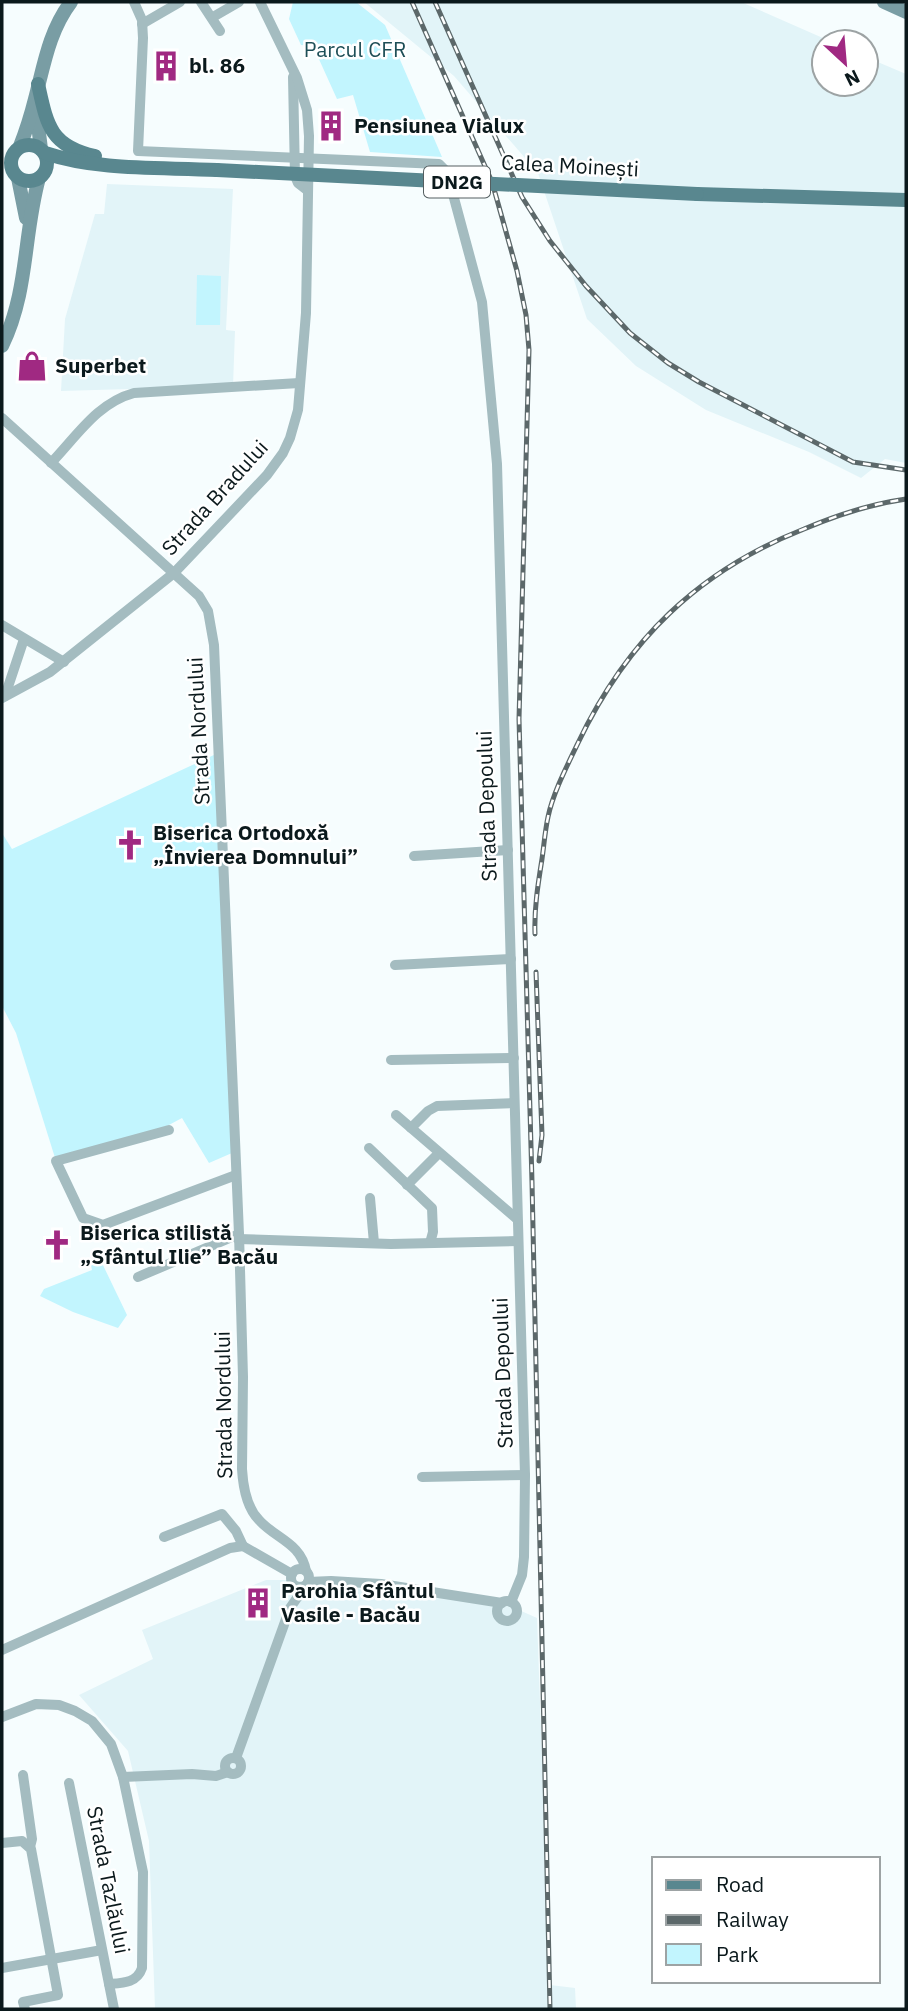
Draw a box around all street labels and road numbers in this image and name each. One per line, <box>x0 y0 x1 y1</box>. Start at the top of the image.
street label: Calea Moinești <box>500 147 640 183</box>
road number: DN2G <box>424 166 490 198</box>
street label: Strada Bradului <box>155 434 274 561</box>
street label: Strada Nordului <box>180 656 216 806</box>
street label: Strada Depoului <box>469 730 503 882</box>
street label: Strada Depoului <box>485 1297 519 1449</box>
street label: Strada Nordului <box>208 1331 238 1479</box>
street label: Strada Tazlăului <box>81 1804 137 1956</box>

